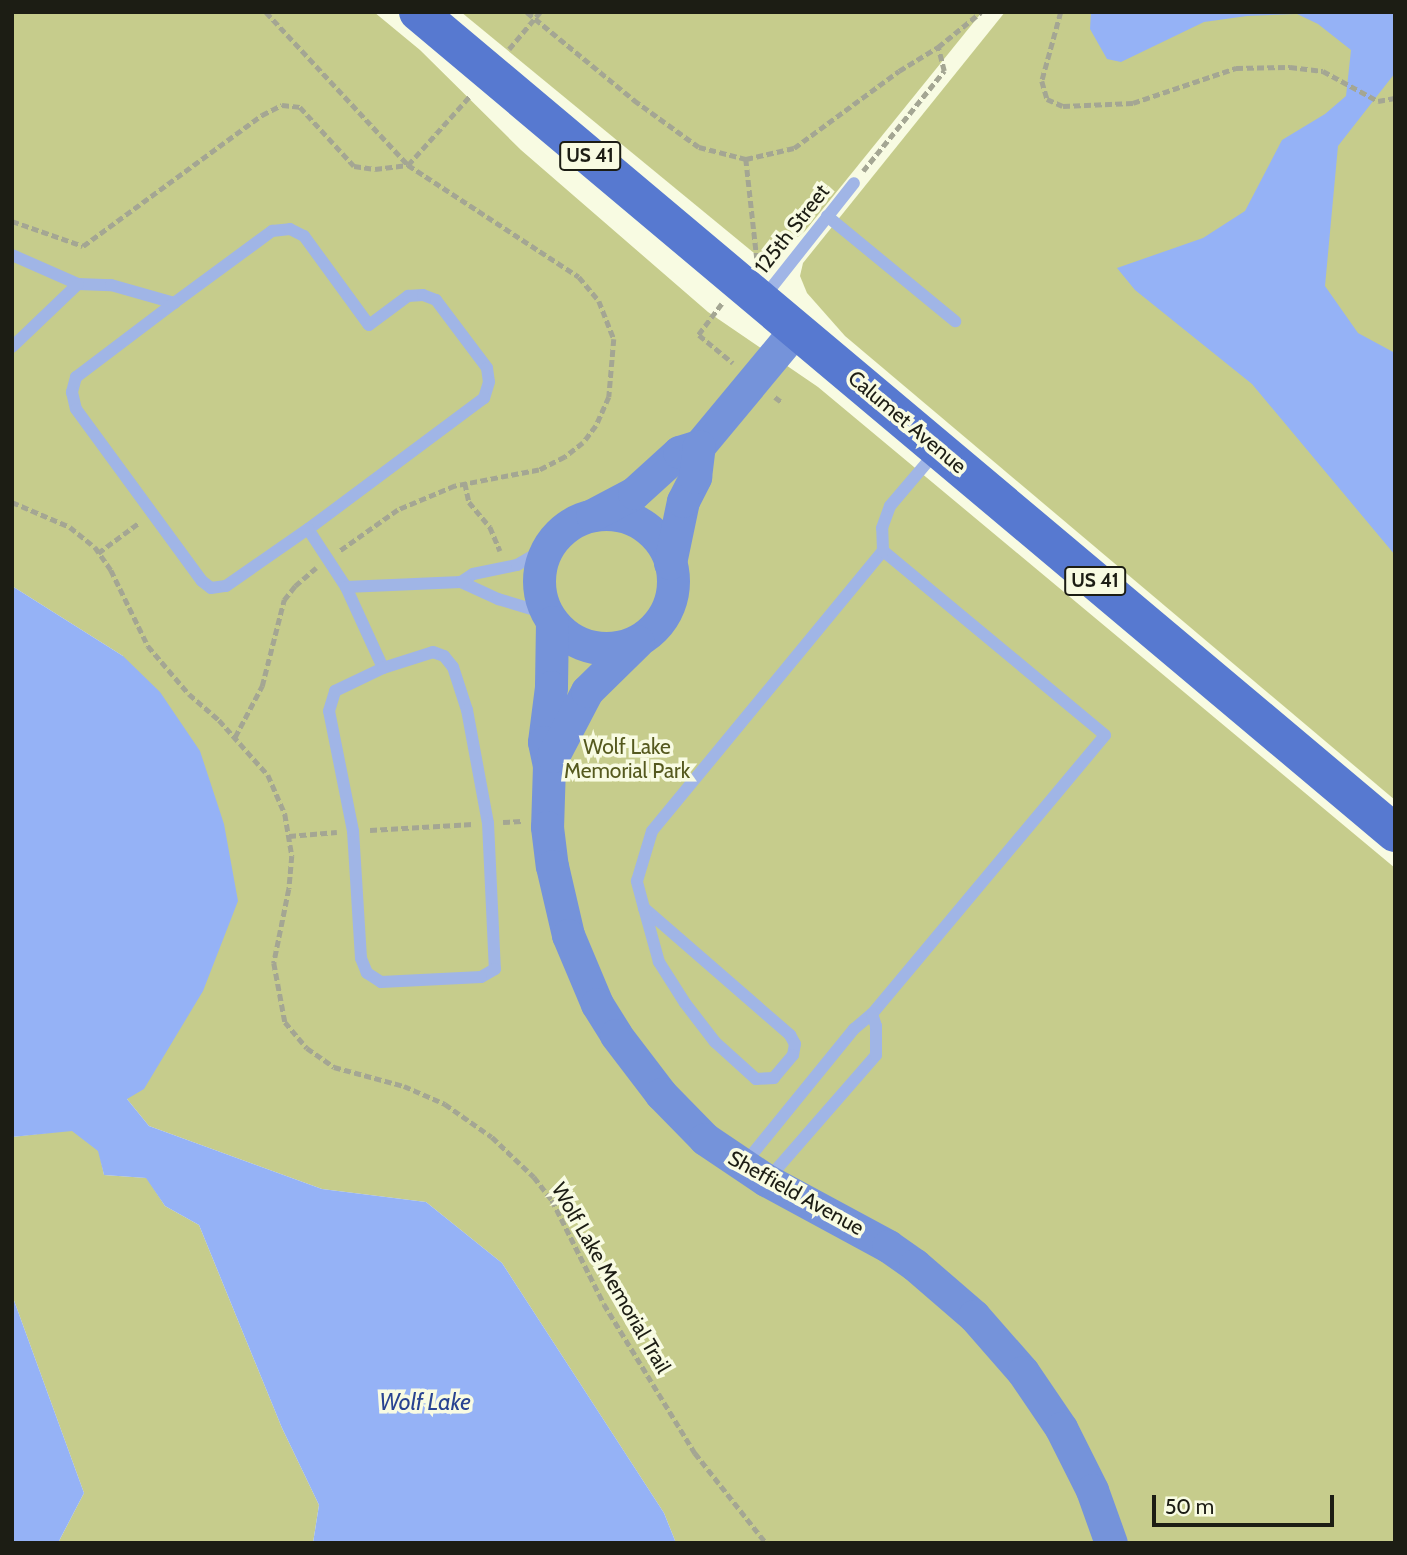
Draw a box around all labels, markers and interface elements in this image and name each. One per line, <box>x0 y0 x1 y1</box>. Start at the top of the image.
road number: US 41 <box>558 140 622 172</box>
street label: 125th Street <box>749 179 835 279</box>
street label: Calumet Avenue <box>843 365 971 479</box>
road number: US 41 <box>1064 566 1126 596</box>
park label: Wolf Lake Memorial Park <box>564 734 690 784</box>
street label: Sheffield Avenue <box>724 1145 868 1241</box>
street label: Wolf Lake Memorial Trail <box>546 1178 676 1378</box>
water label: Wolf Lake <box>379 1388 471 1416</box>
scale bar <box>1155 1482 1337 1526</box>
text: 50 m <box>1165 1494 1214 1519</box>

